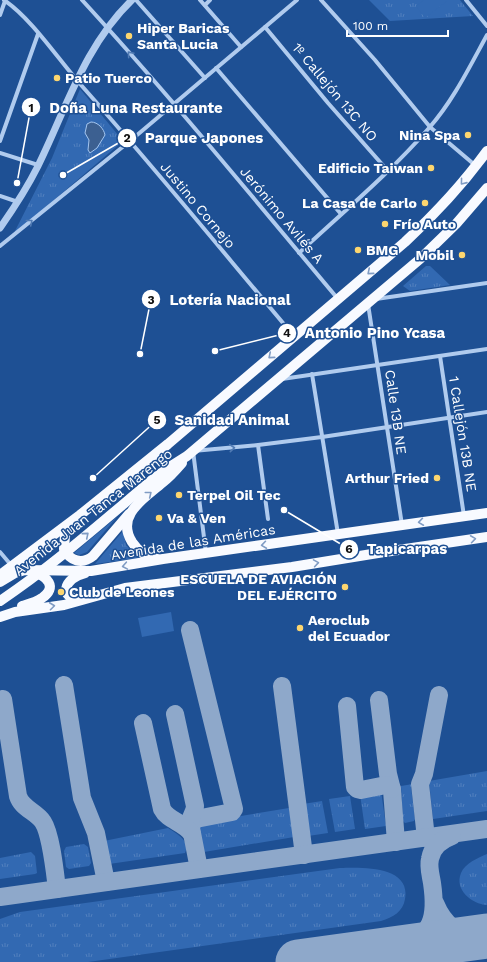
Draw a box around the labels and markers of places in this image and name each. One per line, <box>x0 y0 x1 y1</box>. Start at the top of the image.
place label: Hiper Baricas Santa Lucia <box>137 20 230 52</box>
marker: Hiper Baricas Santa Lucia <box>124 31 134 41</box>
place label: Patio Tuerco <box>65 70 152 86</box>
marker: Patio Tuerco <box>52 73 62 83</box>
callout: Doña Luna Restaurante <box>21 94 230 121</box>
callout: Parque Japones <box>117 124 272 151</box>
place label: Nina Spa <box>399 127 461 143</box>
marker: Nina Spa <box>463 130 473 140</box>
place label: Edificio Taiwan <box>318 160 423 176</box>
marker: Edificio Taiwan <box>426 163 436 173</box>
place label: La Casa de Carlo <box>302 195 417 211</box>
marker: La Casa de Carlo <box>420 198 430 208</box>
place label: Frío Auto <box>393 216 456 232</box>
marker: Frío Auto <box>380 219 390 229</box>
place label: BMG <box>366 242 398 258</box>
marker: BMG <box>353 245 363 255</box>
place label: Mobil <box>415 247 454 263</box>
marker: Mobil <box>457 250 467 260</box>
callout: Lotería Nacional <box>141 286 298 313</box>
callout: Antonio Pino Ycasa <box>277 319 454 346</box>
callout: Sanidad Animal <box>147 407 298 434</box>
place label: Arthur Fried <box>345 470 429 486</box>
marker: Arthur Fried <box>432 473 442 483</box>
place label: Terpel Oil Tec <box>187 487 281 503</box>
marker: Terpel Oil Tec <box>174 490 184 500</box>
place label: Va & Ven <box>167 510 226 526</box>
marker: Va & Ven <box>154 513 164 523</box>
callout: Tapicarpas <box>339 536 455 563</box>
place label: ESCUELA DE AVIACIÓN DEL EJÉRCITO <box>180 571 337 603</box>
marker: ESCUELA DE AVIACIÓN DEL EJÉRCITO <box>340 582 350 592</box>
place label: Club de Leones <box>69 584 175 600</box>
marker: Club de Leones <box>56 587 66 597</box>
place label: Aeroclub del Ecuador <box>308 612 390 644</box>
marker: Aeroclub del Ecuador <box>295 623 305 633</box>

